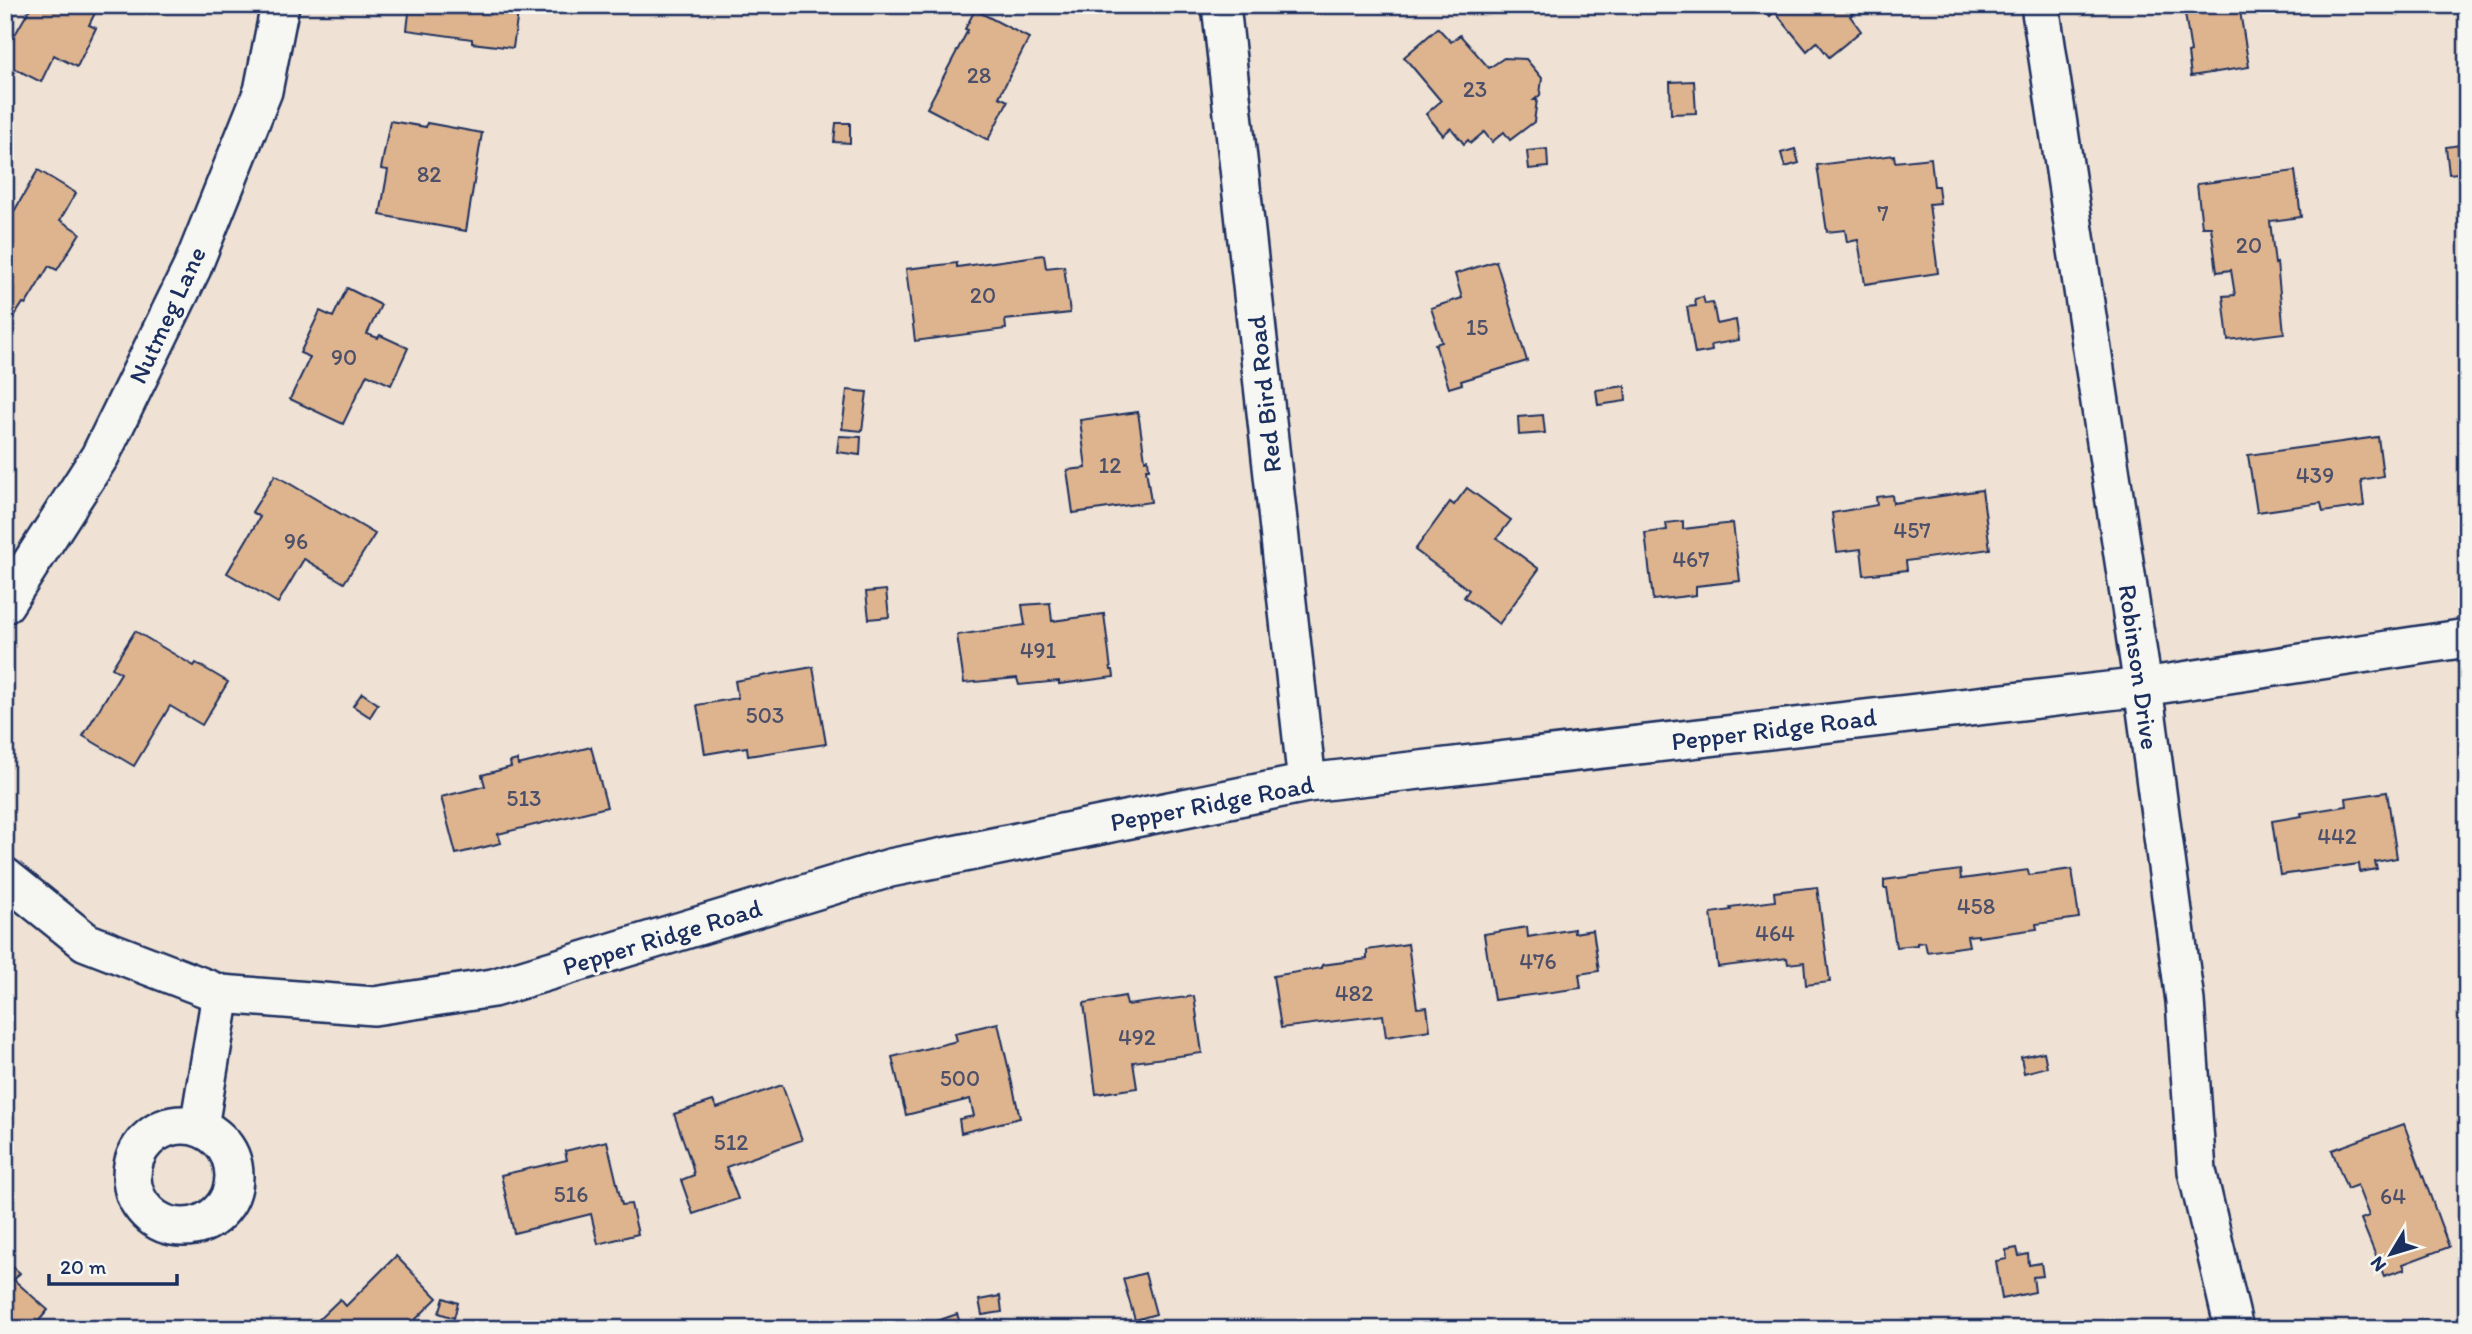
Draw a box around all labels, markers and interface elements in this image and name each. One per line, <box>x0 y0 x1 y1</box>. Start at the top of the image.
house number: 28 <box>967 61 991 89</box>
house number: 23 <box>1463 75 1487 103</box>
house number: 82 <box>417 160 441 188</box>
house number: 7 <box>1877 199 1889 227</box>
house number: 20 <box>2236 231 2262 259</box>
street label: Nutmeg Lane <box>121 241 213 389</box>
house number: 20 <box>970 281 996 309</box>
street label: Red Bird Road <box>1240 313 1288 474</box>
house number: 15 <box>1466 313 1488 341</box>
house number: 90 <box>331 343 357 371</box>
house number: 12 <box>1099 451 1121 479</box>
house number: 439 <box>2296 461 2334 489</box>
house number: 457 <box>1893 516 1931 544</box>
house number: 96 <box>284 527 308 555</box>
house number: 467 <box>1672 545 1710 573</box>
street label: Robinson Drive <box>2112 582 2166 752</box>
house number: 491 <box>1020 636 1057 664</box>
house number: 503 <box>746 701 784 729</box>
street label: Pepper Ridge Road <box>1669 701 1879 757</box>
street label: Pepper Ridge Road <box>1108 768 1316 838</box>
house number: 513 <box>506 784 542 812</box>
house number: 442 <box>2317 822 2357 850</box>
street label: Pepper Ridge Road <box>559 891 765 983</box>
house number: 458 <box>1957 892 1995 920</box>
house number: 464 <box>1755 919 1795 947</box>
house number: 476 <box>1519 947 1557 975</box>
house number: 482 <box>1335 979 1373 1007</box>
house number: 492 <box>1118 1023 1156 1051</box>
house number: 500 <box>940 1064 980 1092</box>
house number: 512 <box>714 1128 748 1156</box>
house number: 516 <box>554 1180 588 1208</box>
house number: 64 <box>2380 1182 2406 1210</box>
north arrow <box>2356 1218 2426 1288</box>
scale bar <box>49 1243 177 1287</box>
text: N <box>2365 1252 2391 1276</box>
text: 20 m <box>60 1254 107 1279</box>

